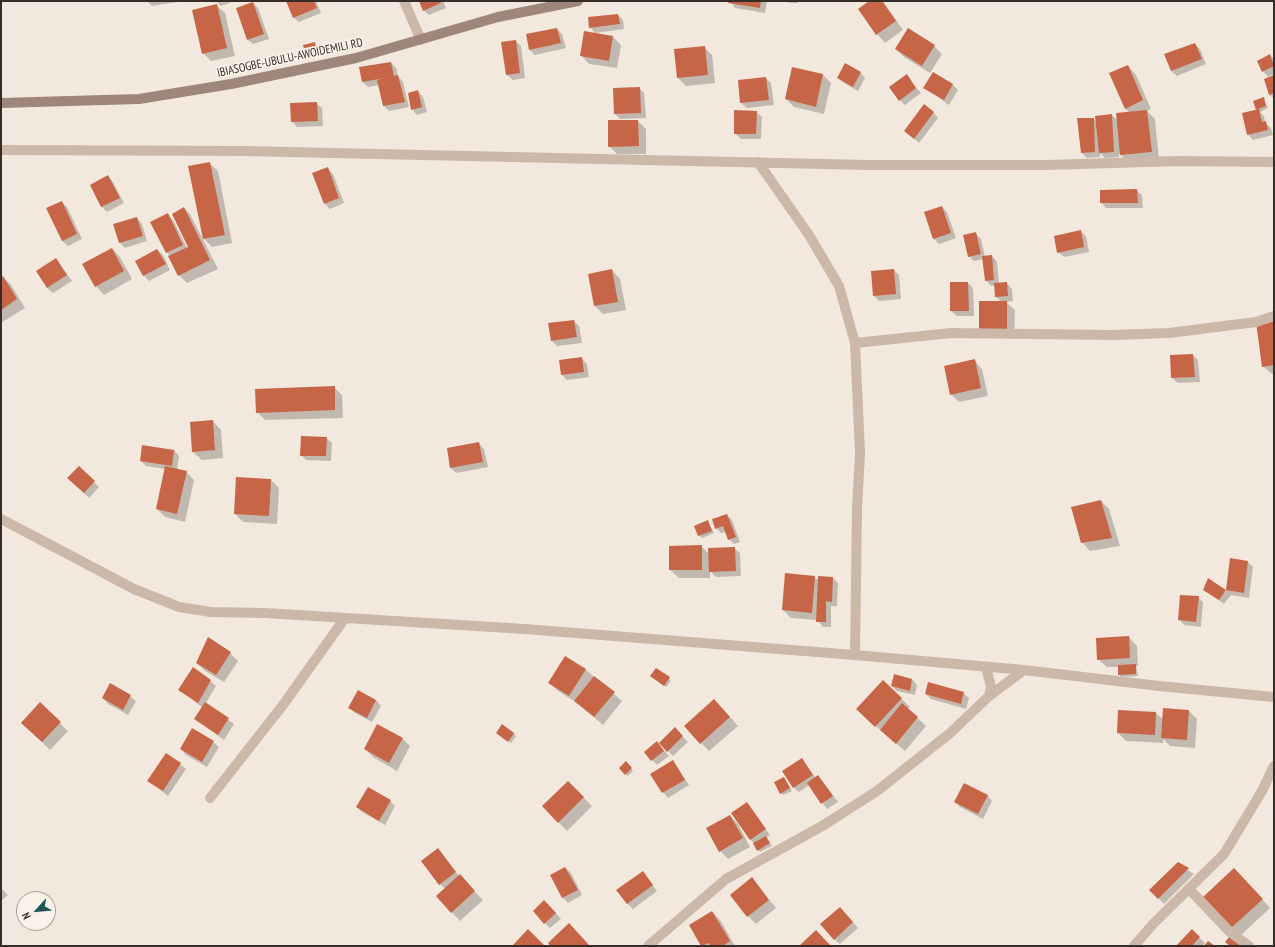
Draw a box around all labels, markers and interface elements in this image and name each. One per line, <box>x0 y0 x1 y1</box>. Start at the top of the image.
street label: IBIASOGBE-UBULU-AWOIDEMILI RD <box>216 36 364 80</box>
north arrow <box>16 891 56 931</box>
text: N <box>19 910 34 922</box>

